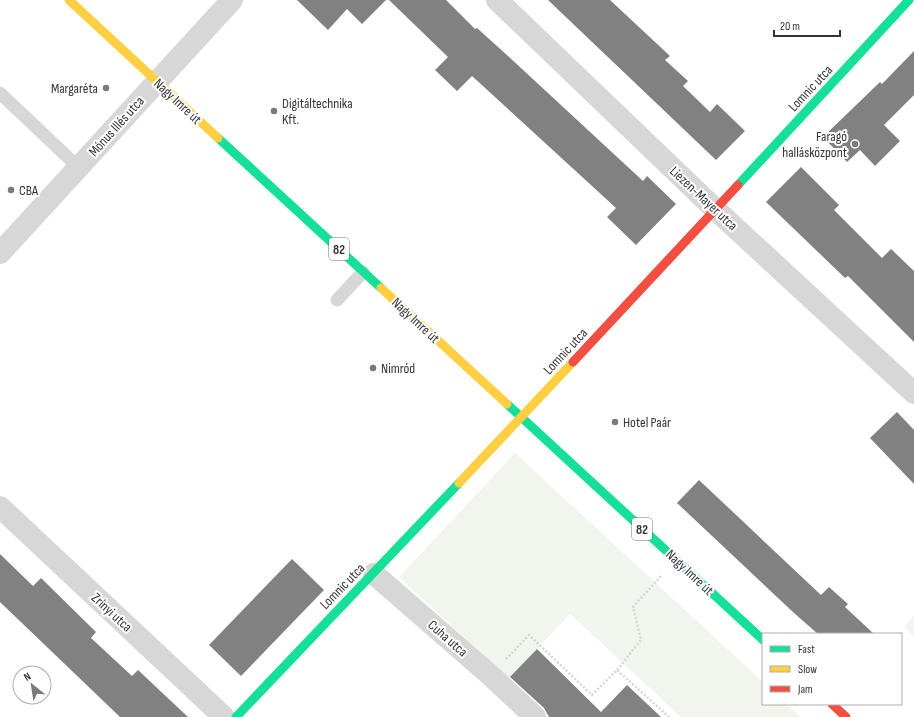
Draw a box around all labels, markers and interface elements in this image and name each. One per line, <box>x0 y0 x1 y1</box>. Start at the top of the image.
scale bar <box>774 12 840 38</box>
text: 20 m <box>780 19 800 34</box>
street label: Lomnic utca <box>785 62 836 115</box>
street label: Nagy Imre út <box>150 75 205 128</box>
place label: Margaréta <box>51 80 98 97</box>
marker: Margaréta <box>101 83 111 93</box>
street label: Mónus Illés utca <box>85 93 148 160</box>
place label: Digitáltechnika Kft. <box>282 95 353 128</box>
marker: Digitáltechnika Kft. <box>269 106 279 116</box>
place label: Faragó hallásközpont <box>782 128 847 161</box>
marker: Faragó hallásközpont <box>850 139 860 149</box>
street label: Liezen-Mayer utca <box>666 163 741 234</box>
place label: CBA <box>19 182 39 199</box>
marker: CBA <box>6 185 16 195</box>
road number: 82 <box>329 238 349 260</box>
street label: Nagy Imre út <box>388 294 443 347</box>
street label: Lomnic utca <box>540 325 591 378</box>
place label: Nimród <box>381 360 415 377</box>
marker: Nimród <box>368 363 378 373</box>
place label: Hotel Paár <box>623 414 671 431</box>
marker: Hotel Paár <box>610 417 620 427</box>
road number: 82 <box>632 518 652 540</box>
street label: Nagy Imre út <box>662 546 717 599</box>
street label: Lomnic utca <box>316 560 368 613</box>
street label: Zrínyi utca <box>88 589 135 635</box>
street label: Cuha utca <box>424 617 471 660</box>
legend <box>762 633 902 705</box>
text: Fast <box>798 642 815 657</box>
text: Slow <box>798 662 817 677</box>
north arrow <box>12 665 52 705</box>
text: N <box>21 670 33 684</box>
text: Jam <box>797 682 813 697</box>

